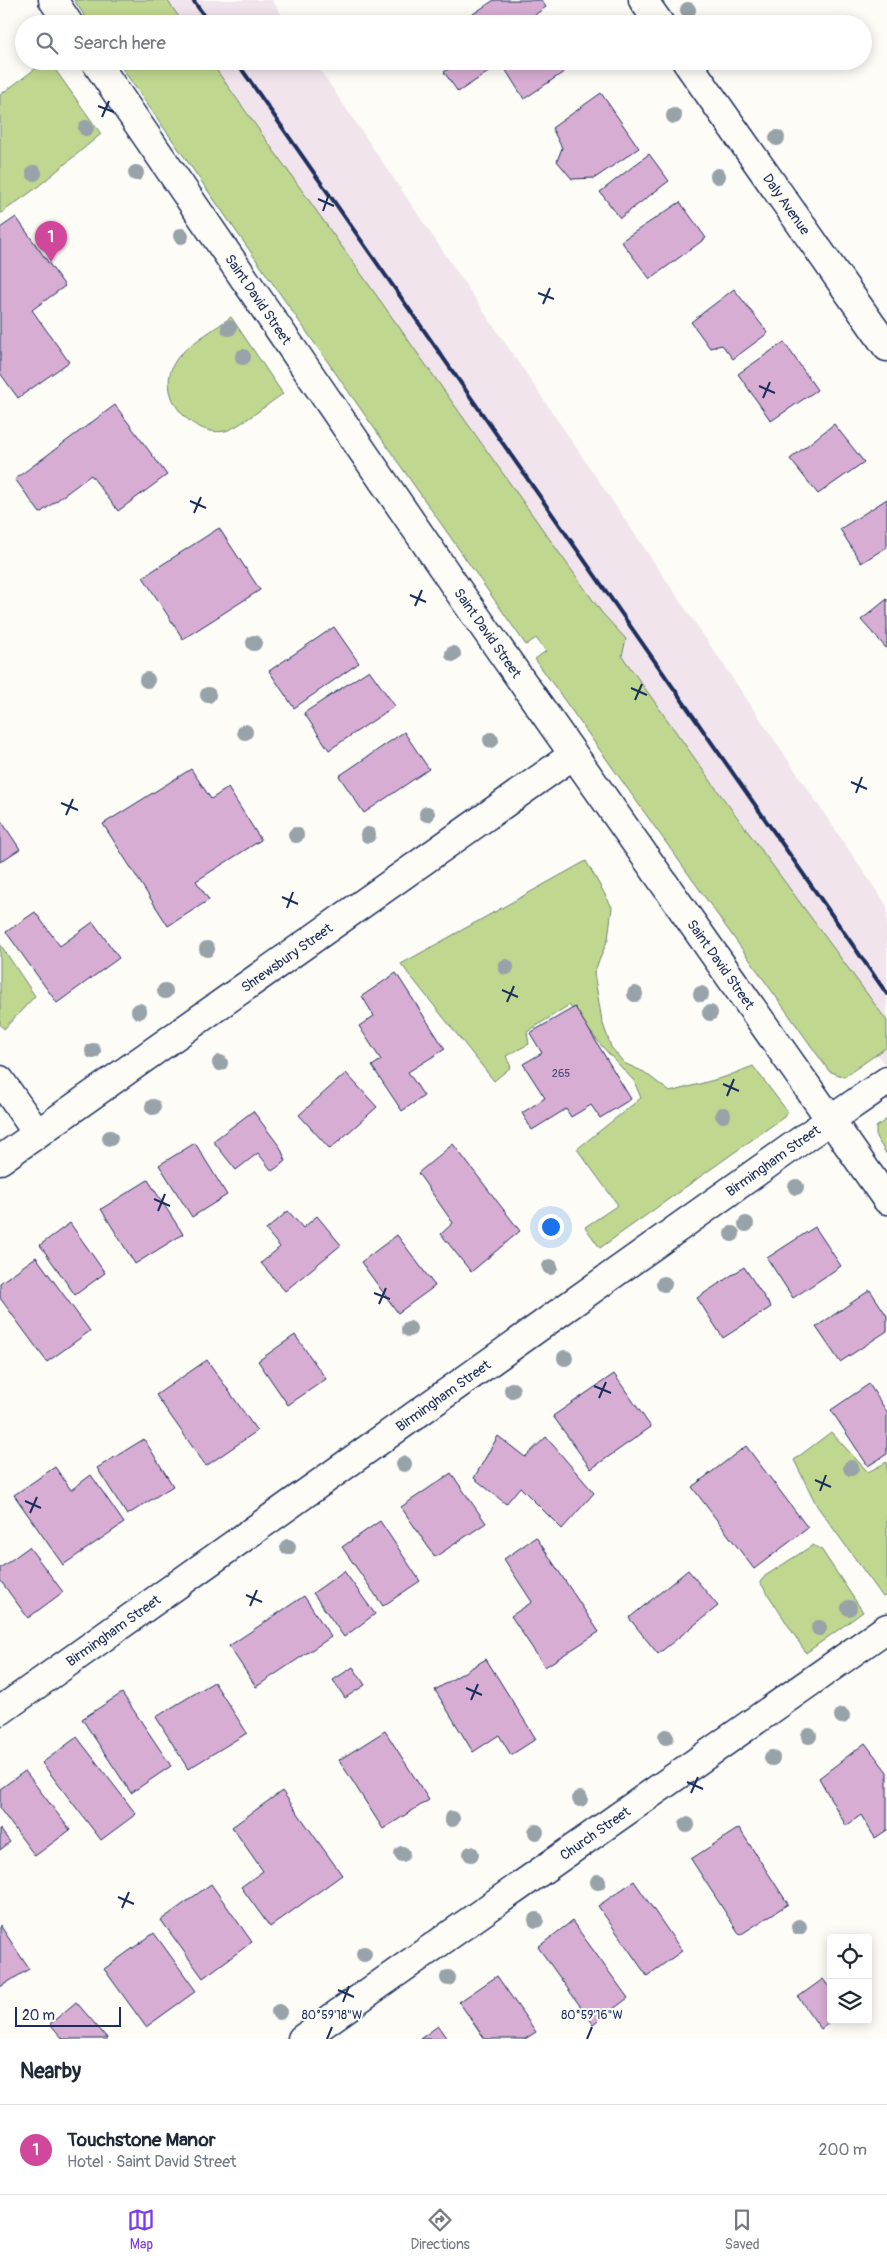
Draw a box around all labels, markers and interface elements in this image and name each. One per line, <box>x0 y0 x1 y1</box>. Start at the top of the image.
search box <box>15 15 872 70</box>
icon: search <box>33 29 61 57</box>
text: Search here <box>73 31 166 55</box>
street label: Daly Avenue <box>759 170 814 238</box>
pin: 1 <box>35 221 67 262</box>
street label: Saint David Street <box>222 251 296 348</box>
street label: Saint David Street <box>451 585 525 681</box>
street label: Saint David Street <box>684 916 759 1013</box>
street label: Shrewsbury Street <box>238 919 336 996</box>
house number: 265 <box>552 1067 570 1080</box>
street label: Birmingham Street <box>722 1121 824 1200</box>
your location <box>538 1214 564 1240</box>
street label: Birmingham Street <box>393 1356 494 1435</box>
street label: Birmingham Street <box>63 1591 164 1670</box>
street label: Church Street <box>556 1802 634 1864</box>
map controls <box>827 1934 872 2024</box>
button: locate <box>827 1934 872 1979</box>
button: layers <box>827 1979 872 2024</box>
scale bar <box>15 2004 121 2027</box>
text: 20 m <box>22 2007 55 2024</box>
text: 80°59'18"W <box>302 2008 362 2023</box>
text: 80°59'16"W <box>561 2008 623 2023</box>
text: Nearby <box>20 2058 81 2085</box>
text: Touchstone Manor <box>67 2128 216 2152</box>
text: 1 <box>33 2140 39 2160</box>
text: 200 m <box>819 2140 867 2160</box>
text: Hotel · Saint David Street <box>67 2152 236 2172</box>
tab: Map <box>127 2206 155 2253</box>
tab: Directions <box>410 2206 470 2253</box>
tab: Saved <box>725 2206 760 2253</box>

